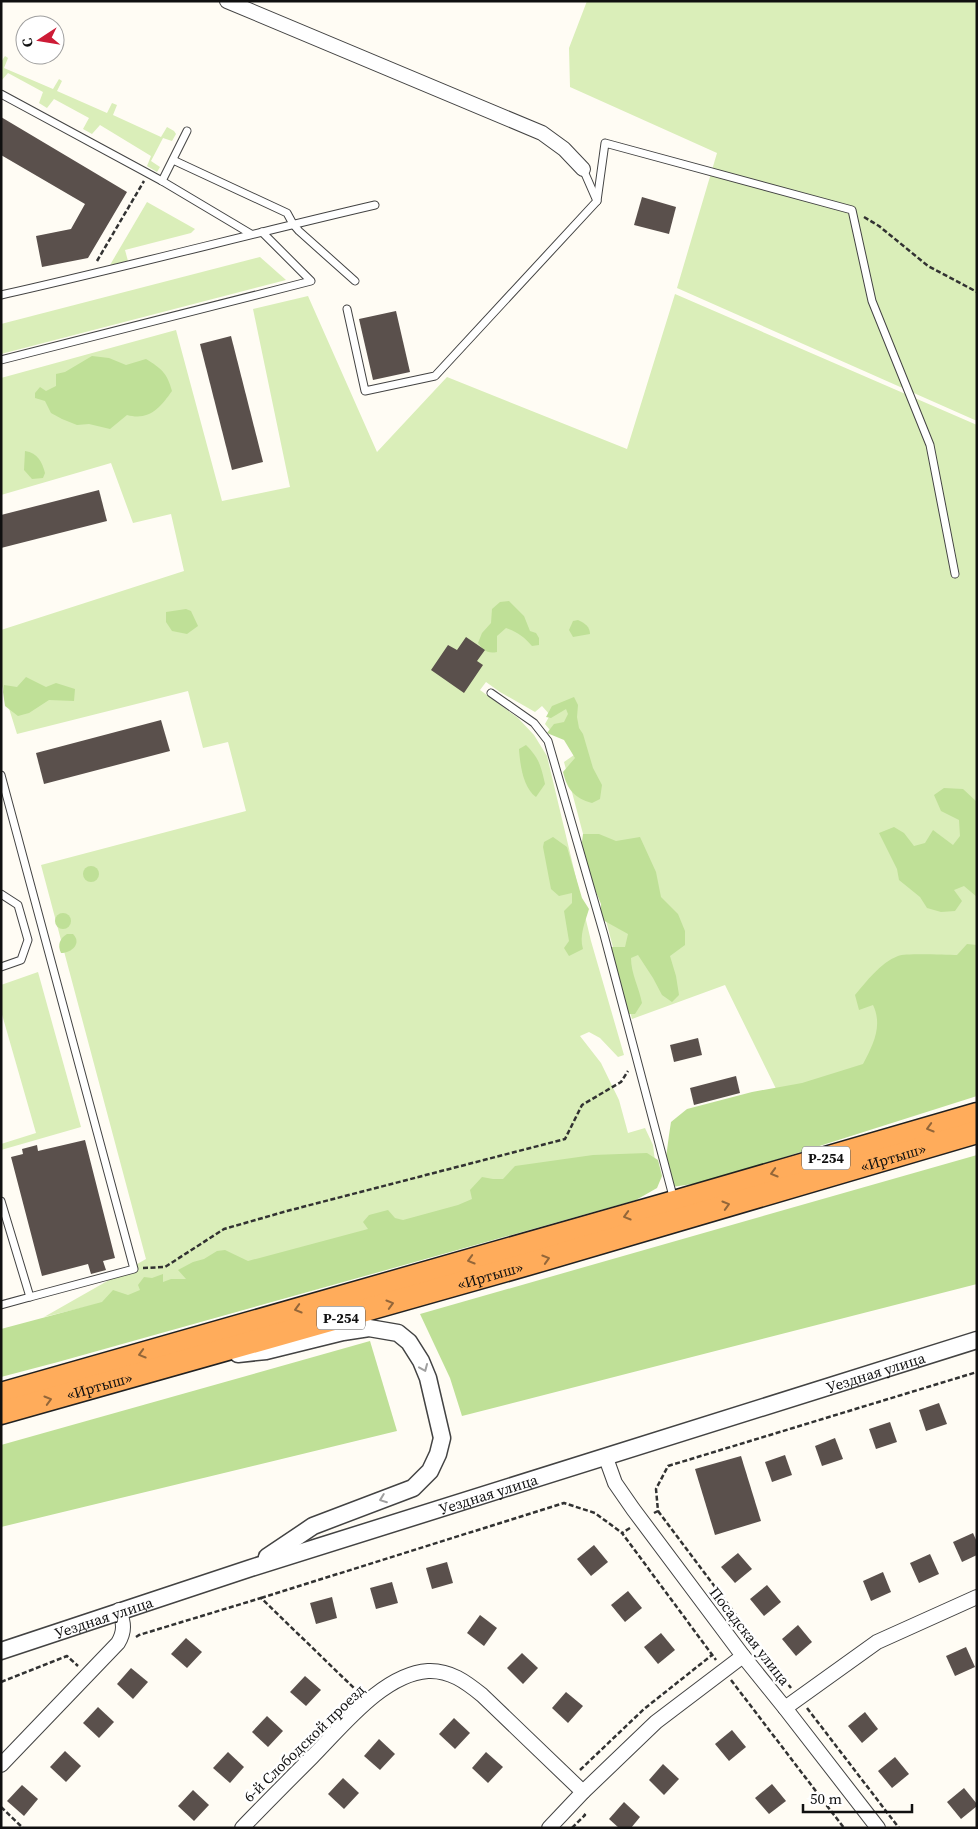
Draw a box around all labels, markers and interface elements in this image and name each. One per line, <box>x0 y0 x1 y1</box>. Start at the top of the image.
north arrow <box>15 15 65 65</box>
text: С <box>17 36 38 49</box>
one-way arrow <box>926 1122 935 1132</box>
street label: «Иртыш» <box>858 1137 928 1176</box>
road number: Р-254 <box>802 1146 850 1170</box>
one-way arrow <box>770 1168 779 1178</box>
one-way arrow <box>722 1201 730 1211</box>
one-way arrow <box>624 1210 632 1220</box>
one-way arrow <box>467 1255 476 1265</box>
one-way arrow <box>542 1255 550 1265</box>
street label: «Иртыш» <box>455 1256 525 1294</box>
one-way arrow <box>386 1299 394 1310</box>
one-way arrow <box>294 1304 303 1314</box>
road number: Р-254 <box>317 1306 365 1330</box>
street label: Уездная улица <box>823 1346 928 1397</box>
one-way arrow <box>138 1348 146 1358</box>
one-way arrow <box>418 1363 429 1372</box>
street label: «Иртыш» <box>64 1366 134 1404</box>
one-way arrow <box>44 1395 52 1405</box>
street label: Уездная улица <box>436 1468 541 1519</box>
one-way arrow <box>380 1493 388 1503</box>
street label: Посадская улица <box>705 1582 795 1690</box>
street label: Уездная улица <box>52 1591 156 1643</box>
street label: 6-й Слободской проезд <box>239 1679 370 1807</box>
scale bar <box>803 1782 912 1814</box>
text: 50 m <box>810 1788 842 1809</box>

